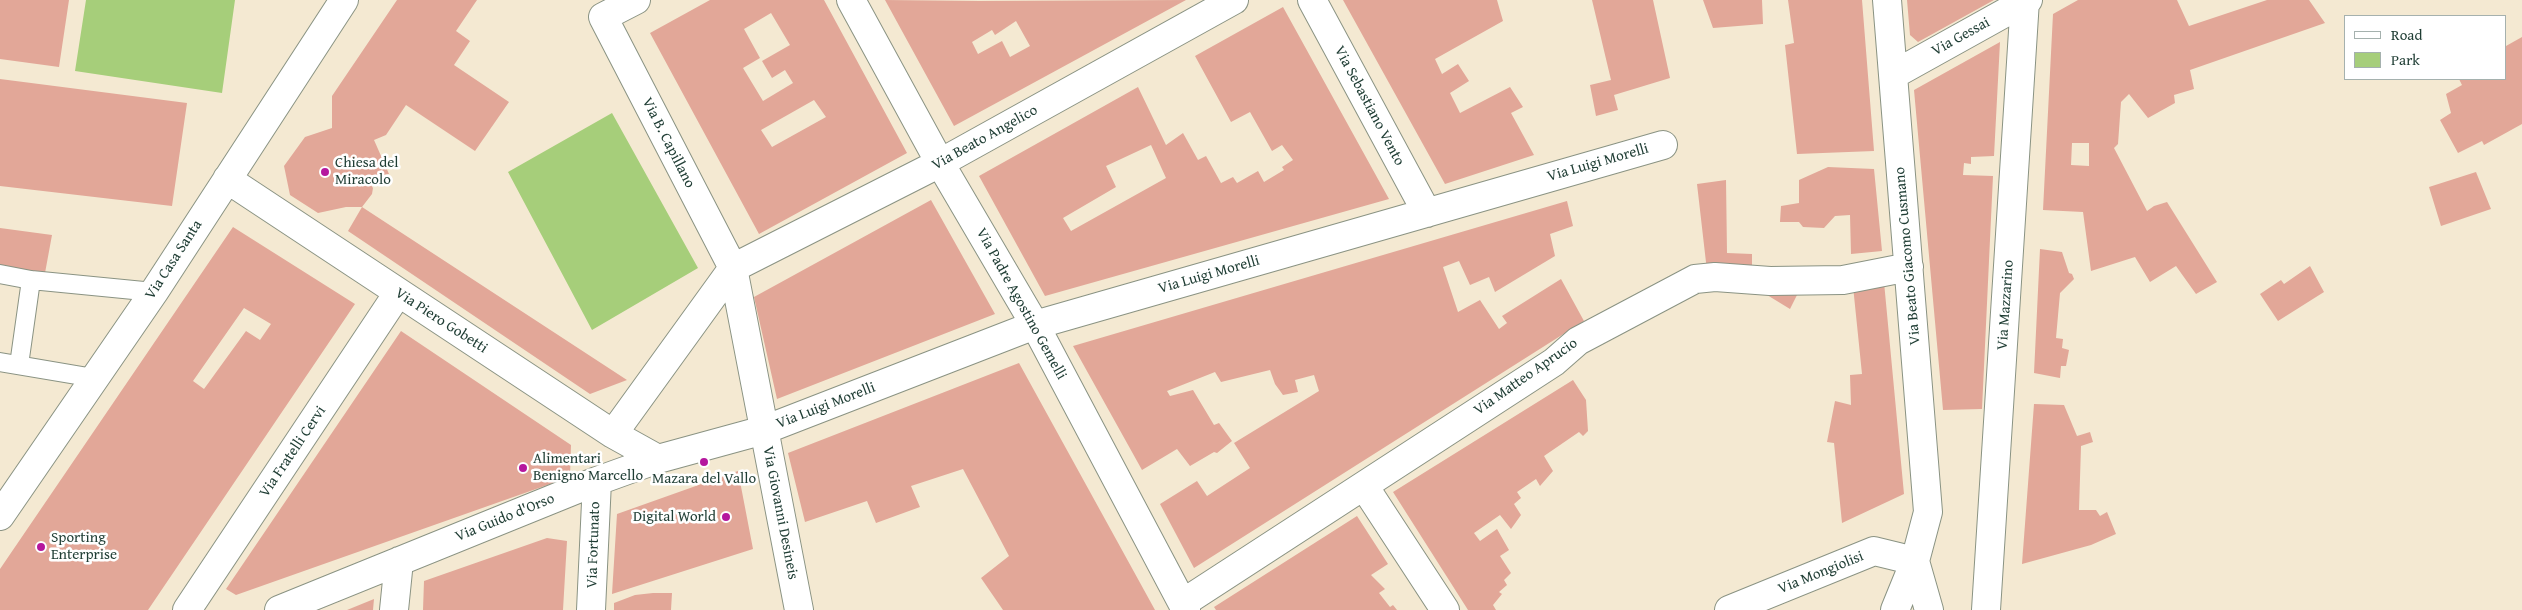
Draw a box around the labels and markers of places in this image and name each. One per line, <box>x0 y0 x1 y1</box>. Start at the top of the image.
place label: Chiesa del Miracolo <box>335 154 398 189</box>
marker: Chiesa del Miracolo <box>319 166 331 178</box>
place label: Alimentari Benigno Marcello <box>533 450 643 485</box>
marker: Mazara del Vallo <box>698 456 710 468</box>
marker: Alimentari Benigno Marcello <box>517 462 529 474</box>
place label: Mazara del Vallo <box>652 470 756 488</box>
place label: Digital World <box>633 508 716 526</box>
marker: Digital World <box>720 511 732 523</box>
place label: Sporting Enterprise <box>51 529 117 564</box>
marker: Sporting Enterprise <box>35 541 47 553</box>

